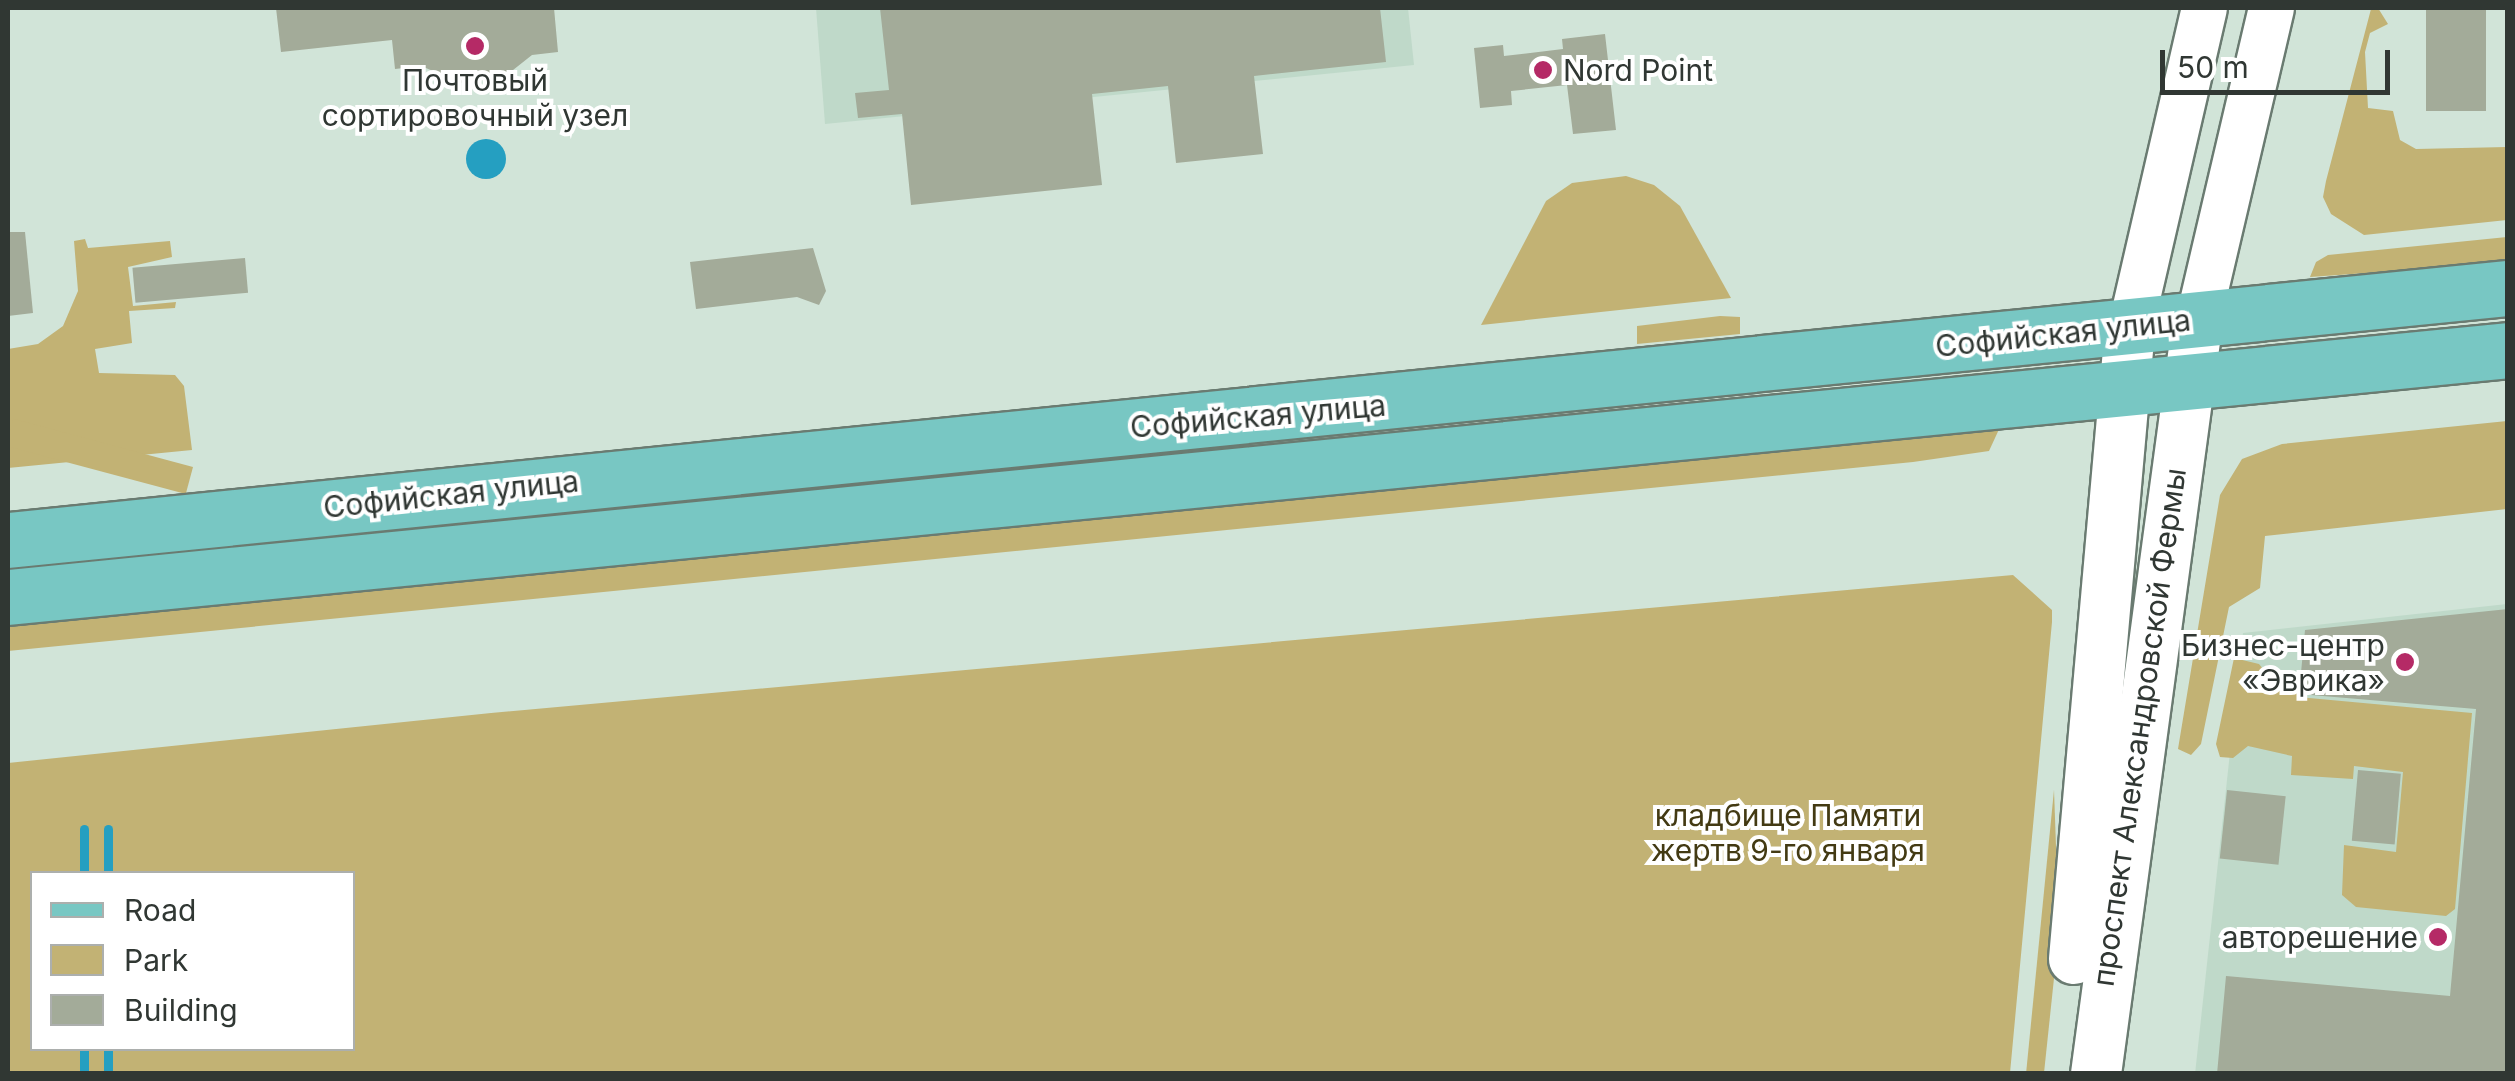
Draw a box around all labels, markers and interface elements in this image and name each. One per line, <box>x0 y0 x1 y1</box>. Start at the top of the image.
scale bar <box>2165 30 2395 92</box>
marker: Почтовый сортировочный узел <box>464 35 486 57</box>
text: 50 m <box>2177 49 2249 85</box>
place label: Nord Point <box>1563 52 1713 88</box>
marker: Nord Point <box>1532 59 1554 81</box>
place label: Почтовый сортировочный узел <box>322 62 628 132</box>
street label: Софийская улица <box>1934 302 2192 364</box>
street label: Софийская улица <box>1129 387 1387 445</box>
street label: Софийская улица <box>322 463 580 525</box>
street label: проспект Александровской Фермы <box>2085 466 2193 988</box>
place label: Бизнес-центр «Эврика» <box>2181 627 2385 698</box>
marker: Бизнес-центр «Эврика» <box>2394 651 2416 673</box>
park label: кладбище Памяти жертв 9-го января <box>1651 797 1925 868</box>
legend <box>30 871 355 1051</box>
text: Road <box>124 892 196 928</box>
place label: авторешение <box>2222 919 2418 955</box>
marker: авторешение <box>2427 926 2449 948</box>
text: Park <box>124 942 188 978</box>
text: Building <box>124 992 238 1028</box>

